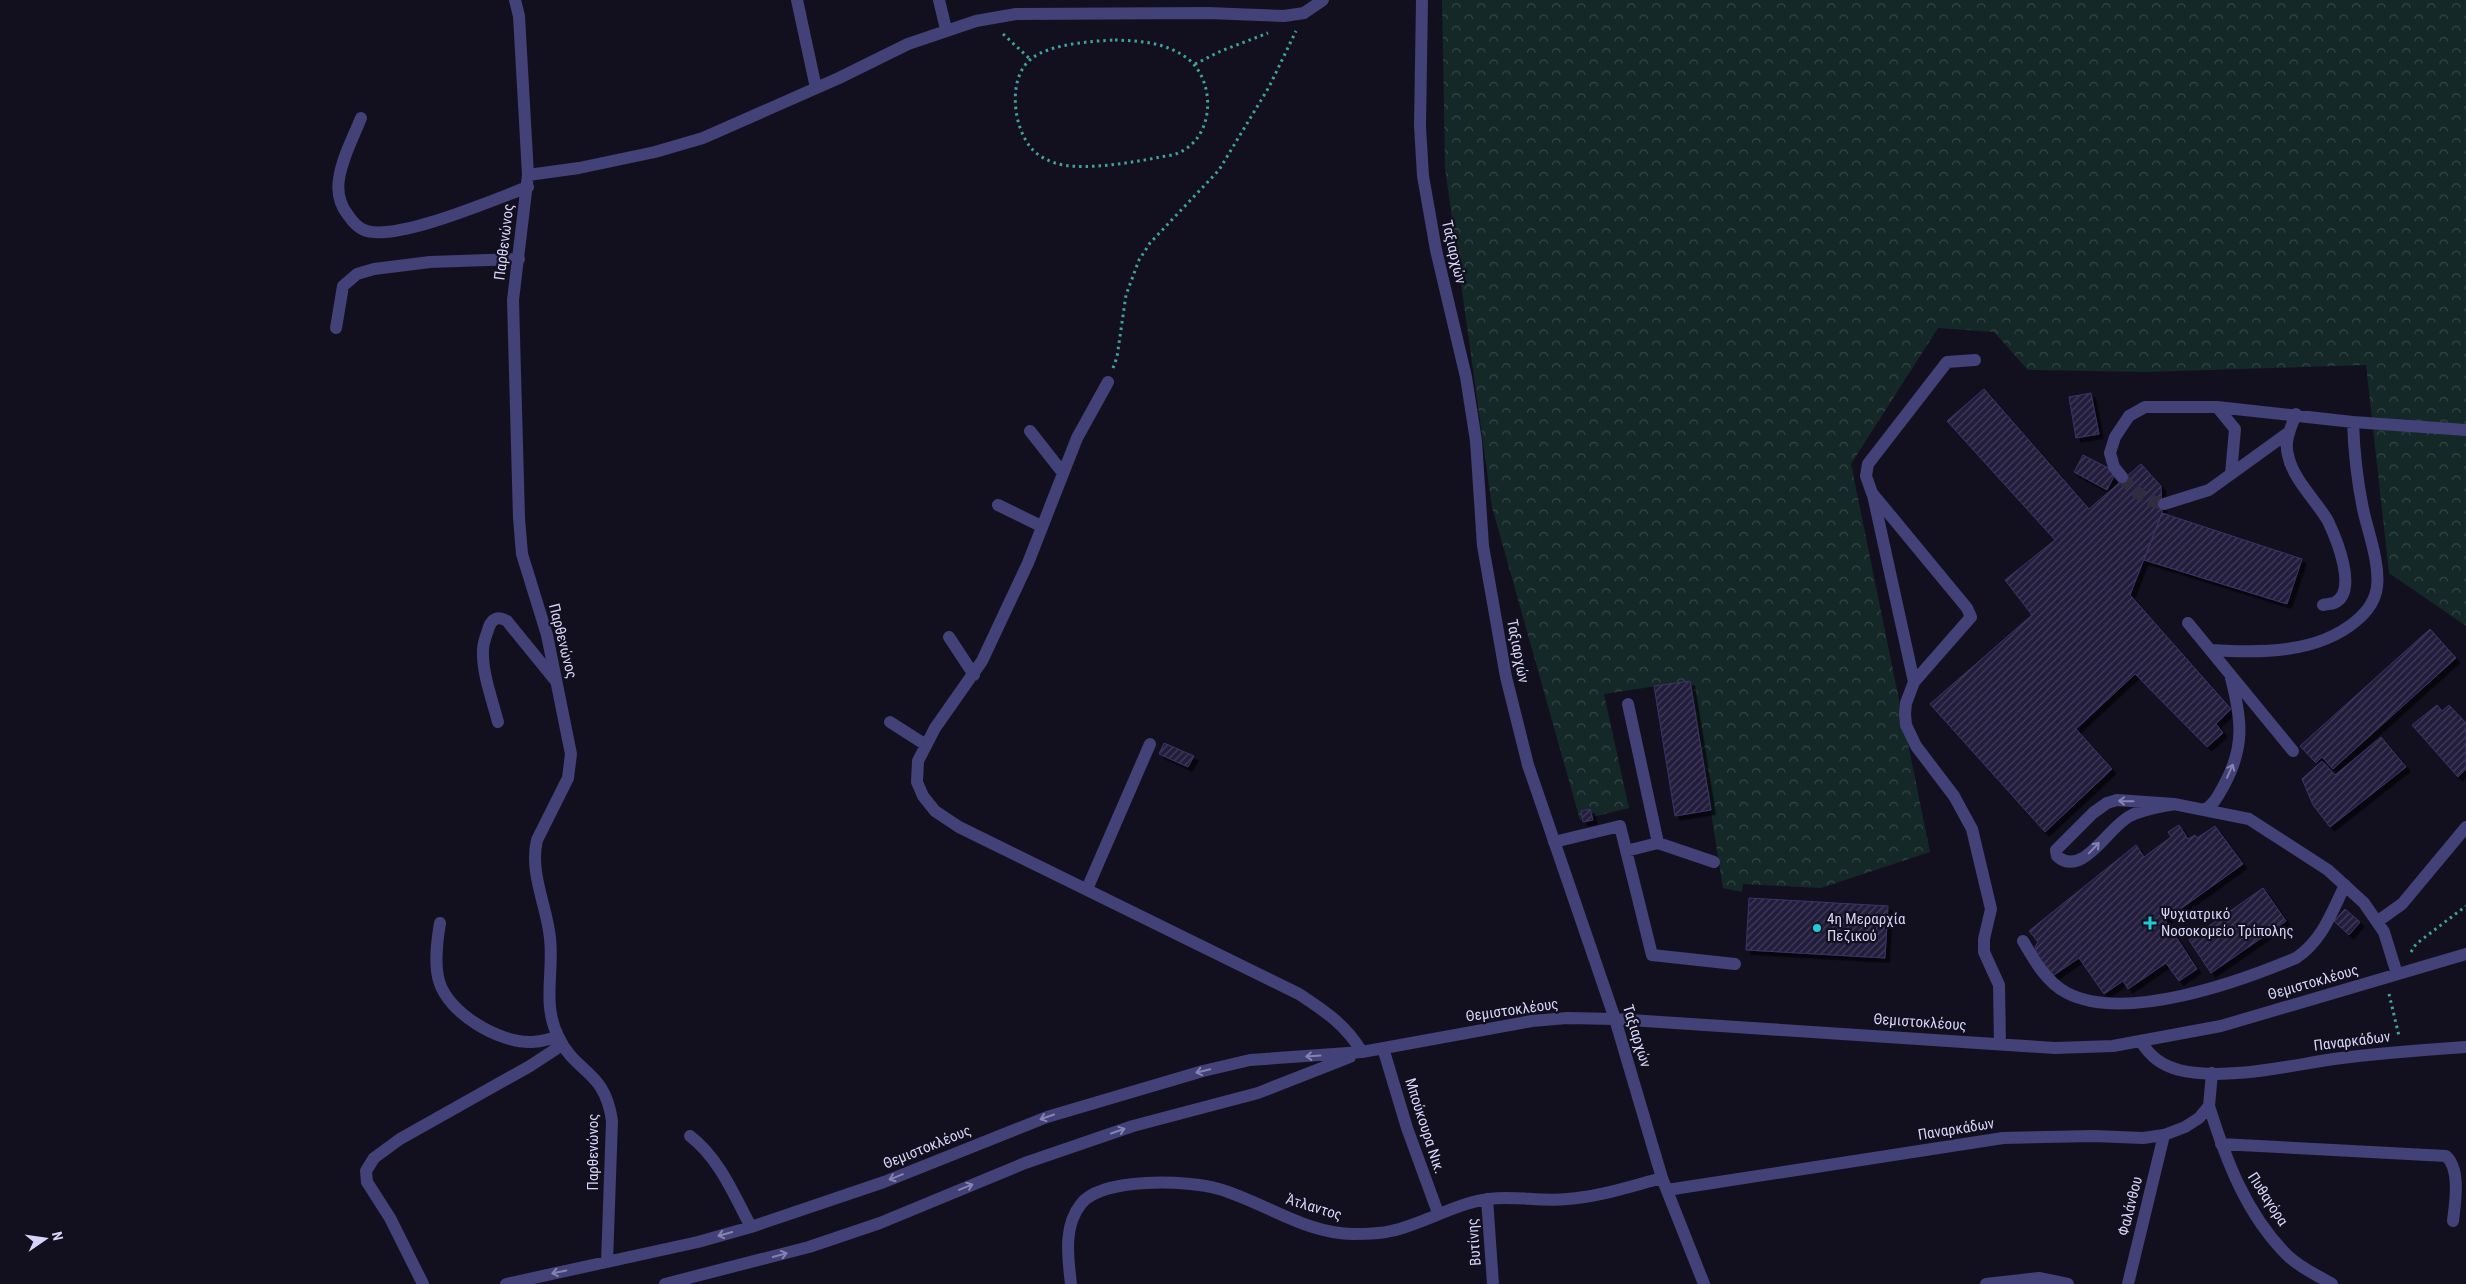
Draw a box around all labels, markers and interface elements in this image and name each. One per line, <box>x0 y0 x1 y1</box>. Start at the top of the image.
street label: Παρθενώνος <box>490 203 518 281</box>
street label: Ταξιαρχών <box>1438 218 1470 286</box>
street label: Παρθενώνος <box>545 602 581 680</box>
street label: Ταξιαρχών <box>1503 618 1533 685</box>
one-way arrow <box>2226 764 2236 779</box>
one-way arrow <box>2118 796 2134 806</box>
one-way arrow <box>2088 842 2100 855</box>
place label: Ψυχιατρικό Νοσοκομείο Τρίπολης <box>2161 905 2294 940</box>
place label: 4η Μεραρχία Πεζικού <box>1827 910 1906 945</box>
marker: Ψυχιατρικό Νοσοκομείο Τρίπολης <box>2143 916 2157 930</box>
marker: 4η Μεραρχία Πεζικού <box>1811 922 1823 934</box>
street label: Θεμιστοκλέους <box>2266 960 2360 1004</box>
street label: Θεμιστοκλέους <box>1465 995 1559 1025</box>
street label: Ταξιαρχών <box>1619 1002 1655 1070</box>
street label: Θεμιστοκλέους <box>1873 1010 1967 1034</box>
street label: Παναρκάδων <box>2313 1027 2392 1055</box>
one-way arrow <box>1306 1051 1322 1060</box>
one-way arrow <box>1195 1067 1211 1076</box>
street label: Μπούκουρα Νικ. <box>1401 1076 1449 1176</box>
one-way arrow <box>1040 1113 1055 1122</box>
street label: Παρθενώνος <box>584 1114 602 1190</box>
street label: Παναρκάδων <box>1916 1114 1996 1144</box>
street label: Θεμιστοκλέους <box>880 1121 974 1173</box>
one-way arrow <box>1110 1126 1126 1136</box>
street label: Πυθαγόρα <box>2244 1169 2292 1230</box>
one-way arrow <box>889 1172 904 1182</box>
street label: Φαλάνθου <box>2114 1175 2146 1237</box>
one-way arrow <box>958 1182 973 1192</box>
street label: Άτλαντος <box>1284 1190 1344 1224</box>
north arrow <box>20 1214 70 1264</box>
street label: Βυτίνης <box>1463 1218 1485 1266</box>
text: N <box>49 1230 66 1242</box>
one-way arrow <box>718 1230 734 1240</box>
one-way arrow <box>772 1249 788 1259</box>
one-way arrow <box>552 1268 568 1277</box>

